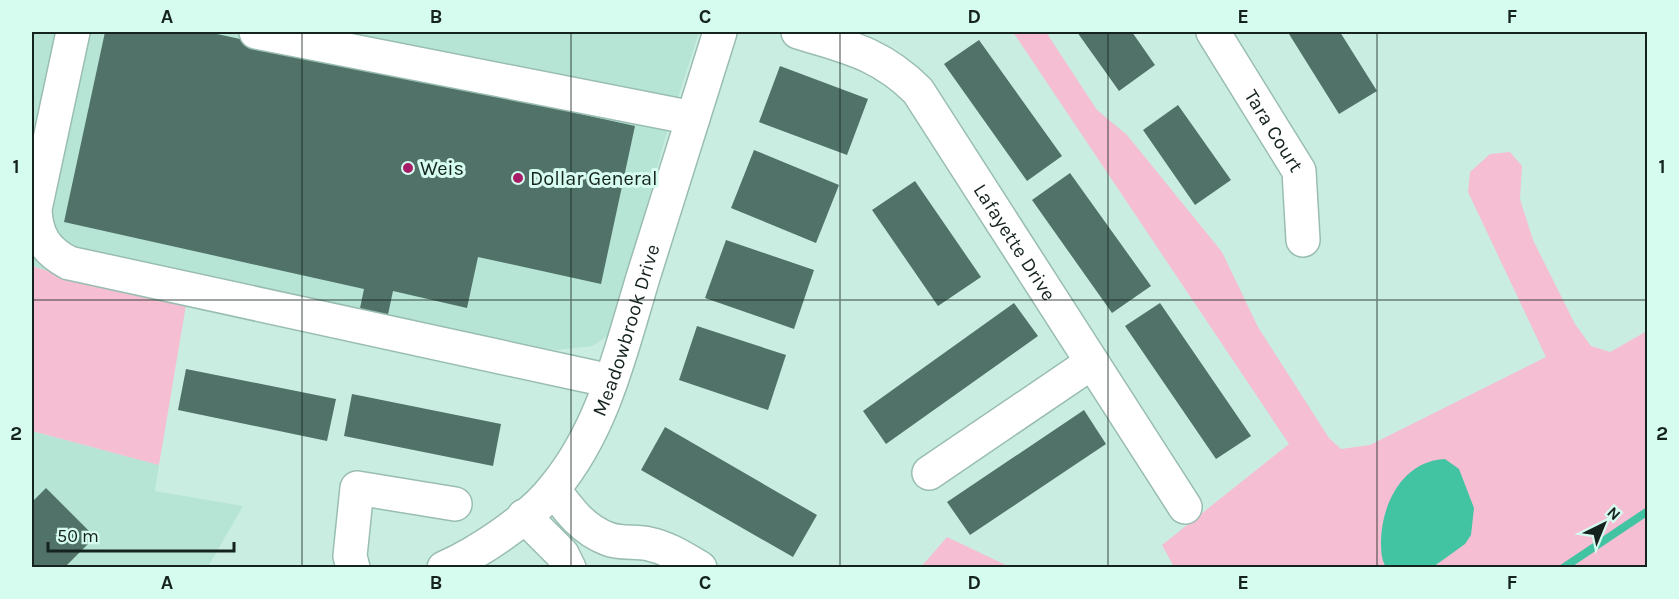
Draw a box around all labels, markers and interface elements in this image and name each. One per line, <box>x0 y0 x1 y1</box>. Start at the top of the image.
text: A <box>161 5 174 28</box>
text: B <box>430 5 442 28</box>
text: C <box>699 5 711 28</box>
text: D <box>967 5 981 28</box>
text: E <box>1237 5 1249 28</box>
text: F <box>1507 5 1518 28</box>
street label: Tara Court <box>1240 85 1308 176</box>
text: 1 <box>12 155 20 178</box>
text: 1 <box>1658 155 1666 178</box>
place label: Weis <box>420 157 464 180</box>
marker: Weis <box>401 161 415 175</box>
place label: Dollar General <box>530 167 658 190</box>
marker: Dollar General <box>511 171 525 185</box>
street label: Lafayette Drive <box>969 179 1061 305</box>
street label: Meadowbrook Drive <box>587 241 664 420</box>
text: 2 <box>10 422 22 445</box>
text: 2 <box>1656 422 1668 445</box>
north arrow <box>1574 494 1634 554</box>
text: N <box>1603 503 1625 524</box>
scale bar <box>48 515 234 553</box>
text: 50 m <box>57 525 99 547</box>
text: A <box>161 571 174 594</box>
text: B <box>430 571 442 594</box>
text: C <box>699 571 711 594</box>
text: D <box>967 571 981 594</box>
text: E <box>1237 571 1249 594</box>
text: F <box>1507 571 1518 594</box>

